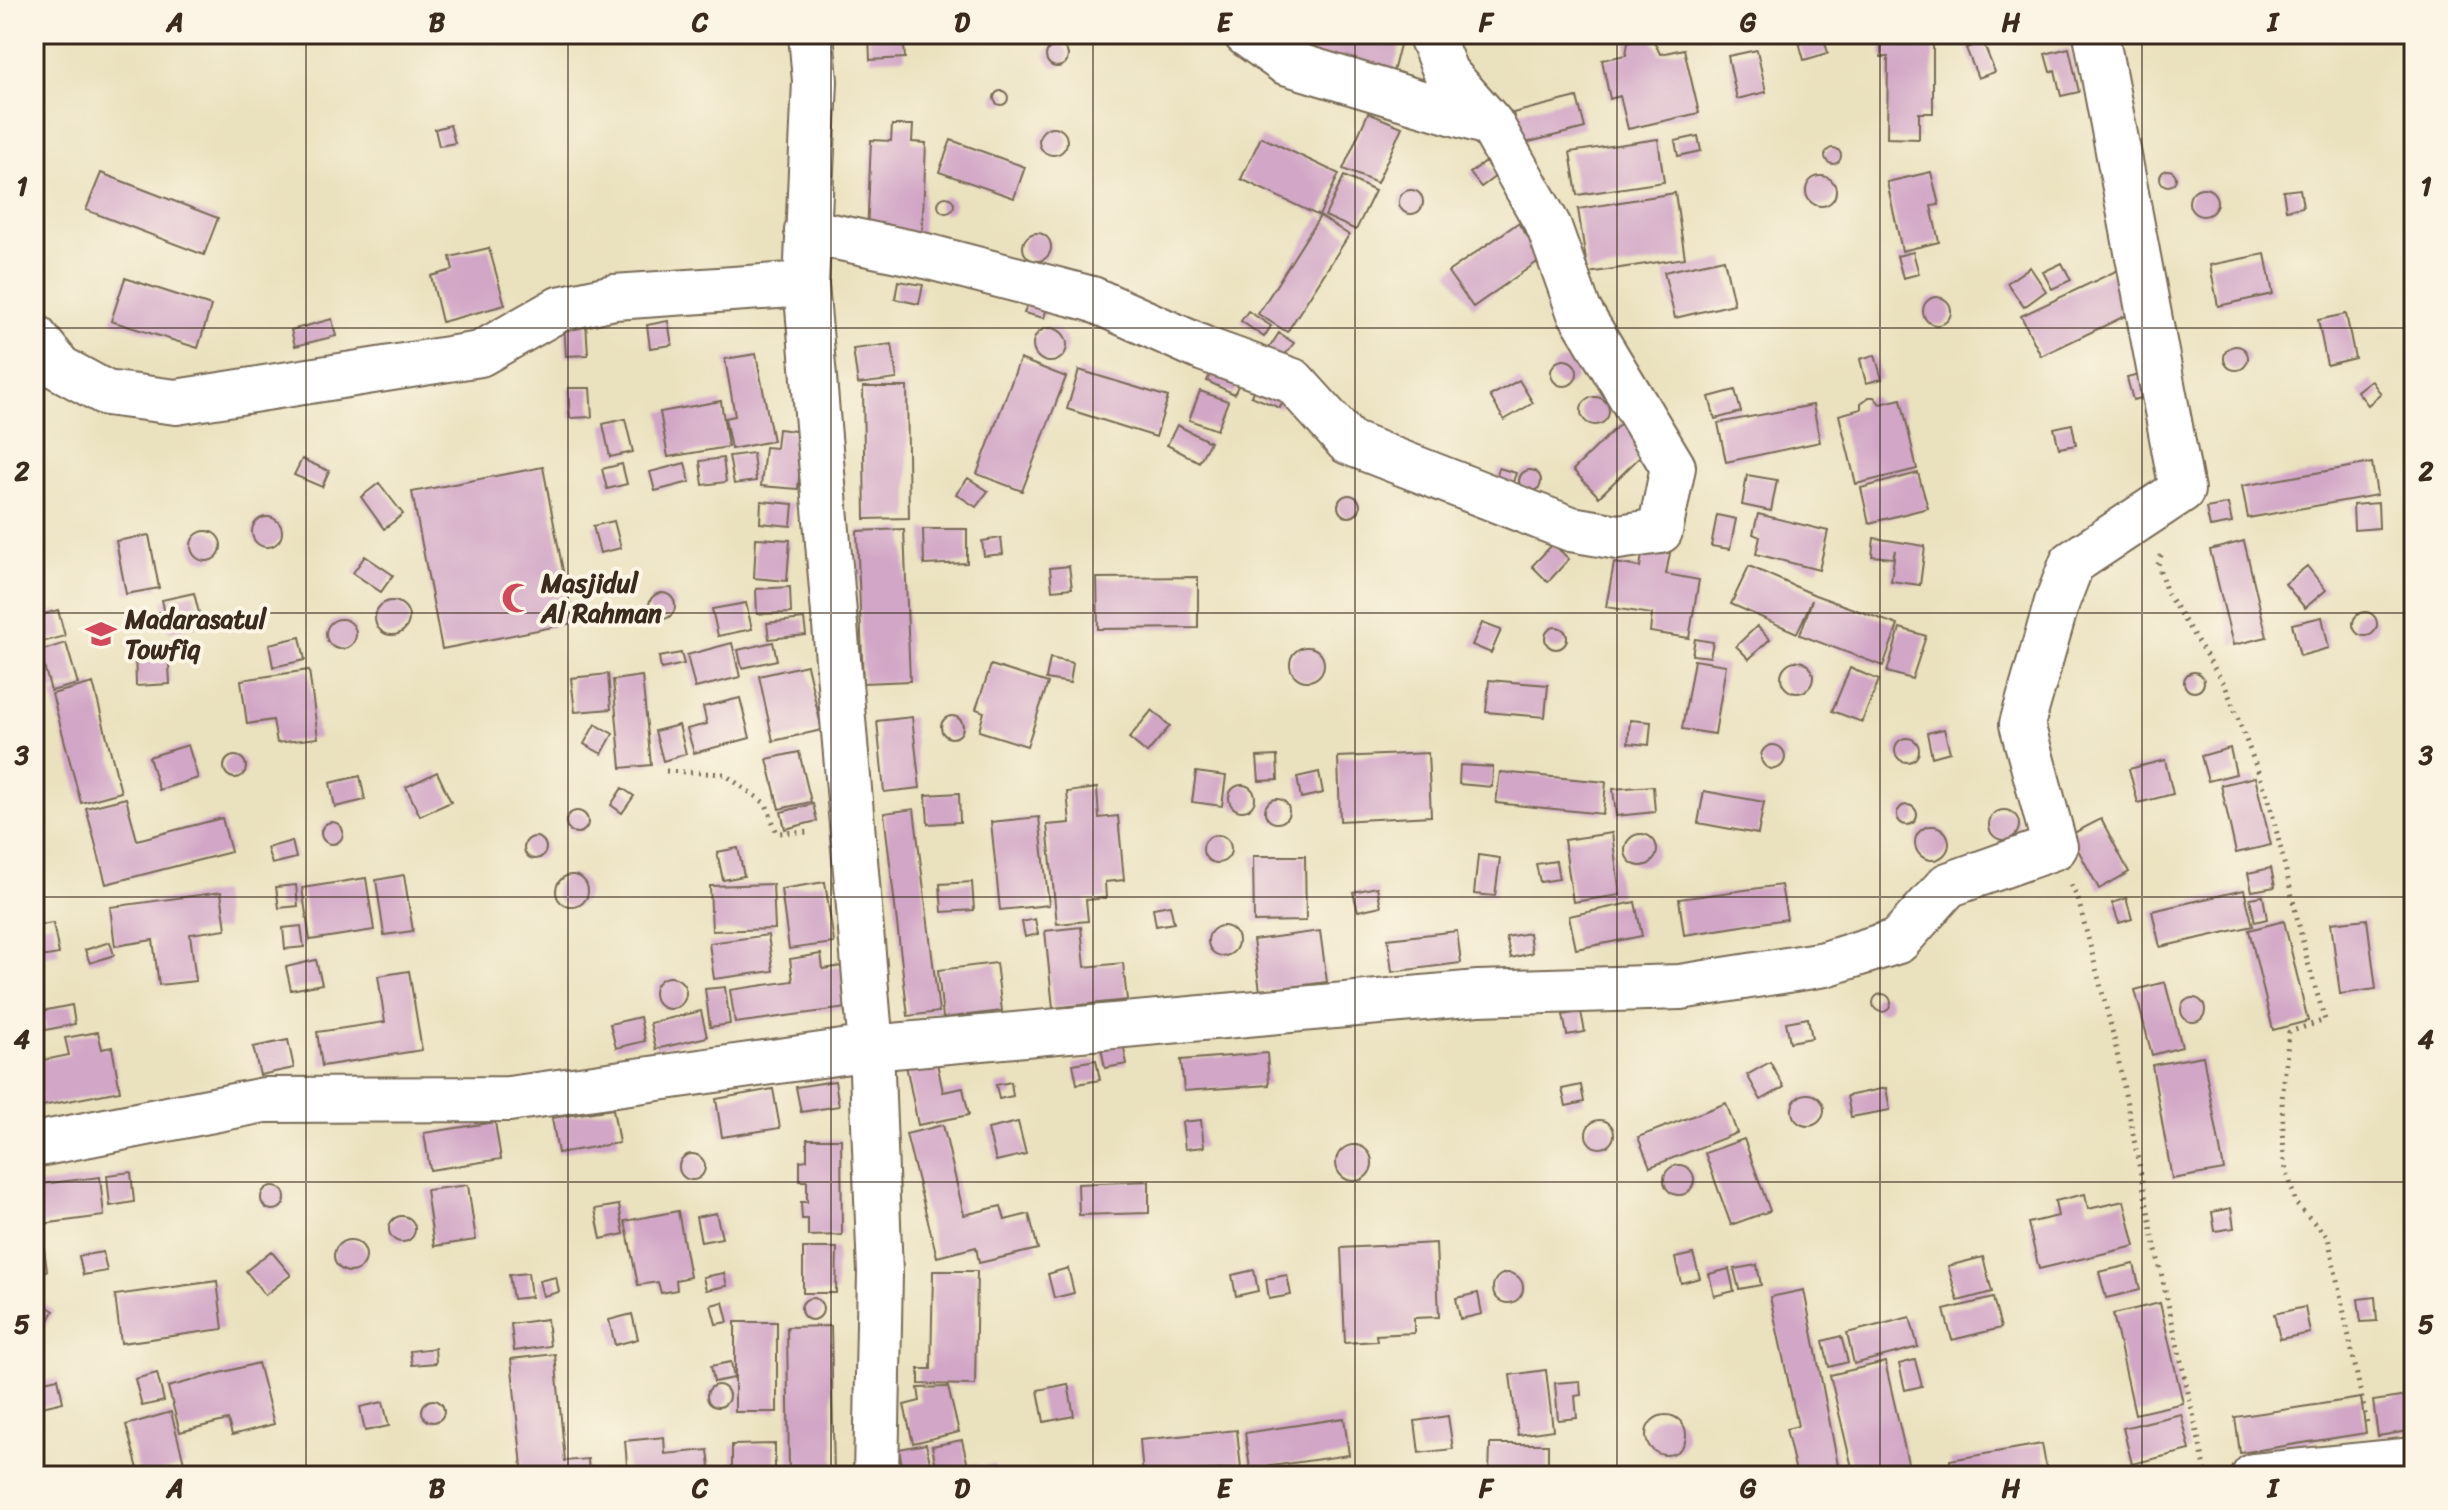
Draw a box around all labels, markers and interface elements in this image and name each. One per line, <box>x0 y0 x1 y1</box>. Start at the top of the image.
text: A <box>165 0 184 45</box>
text: B <box>429 0 446 45</box>
text: C <box>691 0 709 45</box>
text: D <box>954 0 970 45</box>
text: E <box>1217 0 1234 45</box>
text: F <box>1478 0 1495 45</box>
text: G <box>1740 0 1757 45</box>
text: H <box>2002 0 2021 45</box>
text: I <box>2266 0 2281 45</box>
text: 1 <box>16 163 28 209</box>
text: 1 <box>2420 163 2432 209</box>
text: 2 <box>13 448 30 494</box>
text: 2 <box>2417 448 2434 494</box>
place label: Masjidul Al Rahman <box>540 560 662 636</box>
mosque icon: Masjidul Al Rahman <box>500 581 534 615</box>
place label: Madarasatul Towfiq <box>124 596 268 672</box>
school or university icon: Madarasatul Towfiq <box>84 617 118 651</box>
text: 3 <box>14 732 30 778</box>
text: 3 <box>2418 732 2434 778</box>
text: 4 <box>14 1016 30 1062</box>
text: 4 <box>2418 1016 2434 1062</box>
text: 5 <box>14 1301 30 1347</box>
text: 5 <box>2418 1301 2434 1347</box>
text: A <box>165 1465 184 1510</box>
text: B <box>429 1465 446 1510</box>
text: C <box>691 1465 709 1510</box>
text: D <box>954 1465 970 1510</box>
text: E <box>1217 1465 1234 1510</box>
text: F <box>1478 1465 1495 1510</box>
text: G <box>1740 1465 1757 1510</box>
text: H <box>2002 1465 2021 1510</box>
text: I <box>2266 1465 2281 1510</box>

